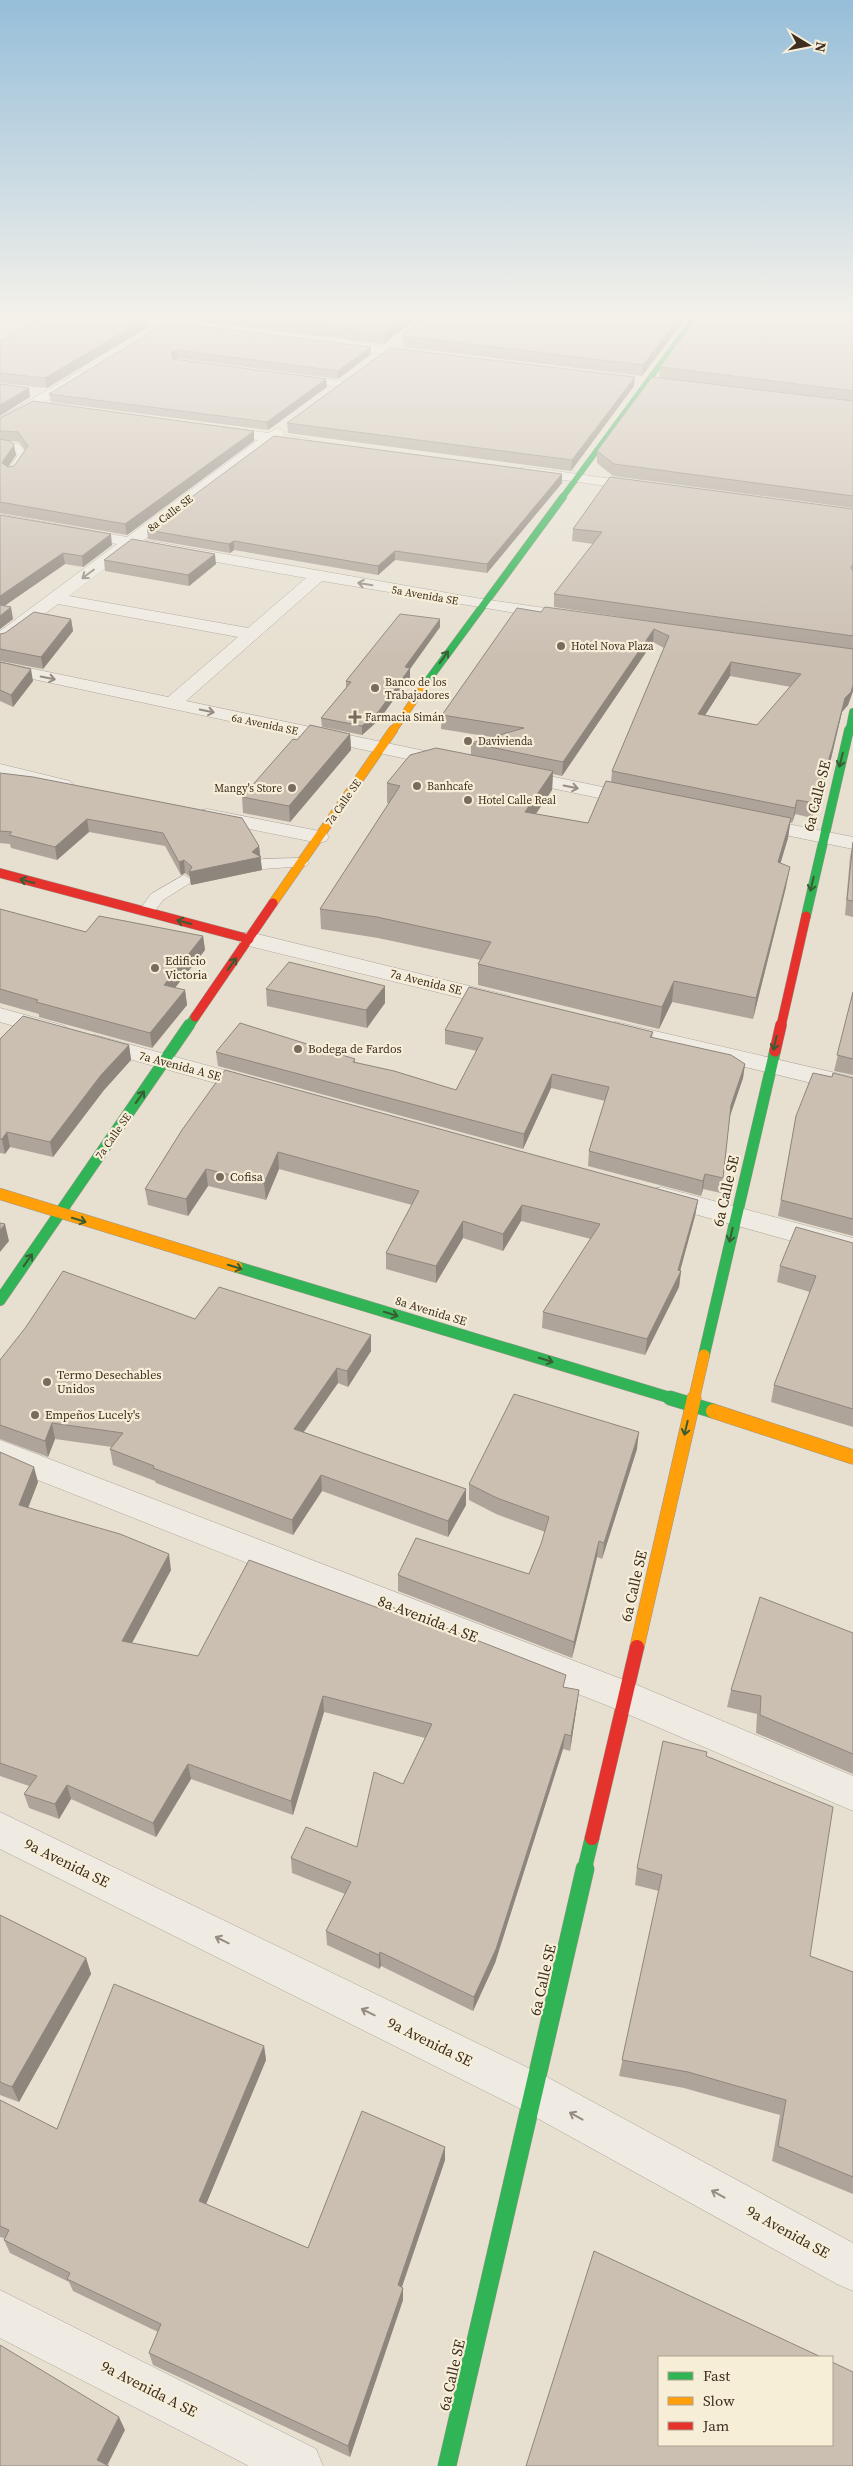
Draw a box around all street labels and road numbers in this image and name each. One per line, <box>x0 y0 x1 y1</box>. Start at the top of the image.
street label: 8a Calle SE <box>145 491 196 535</box>
street label: 5a Avenida SE <box>390 582 460 609</box>
street label: 6a Avenida SE <box>230 710 300 739</box>
street label: 6a Calle SE <box>798 758 835 834</box>
street label: 7a Calle SE <box>322 776 365 828</box>
street label: 7a Avenida SE <box>388 965 464 999</box>
street label: 7a Avenida A SE <box>137 1047 223 1085</box>
street label: 7a Calle SE <box>92 1110 135 1162</box>
street label: 6a Calle SE <box>707 1153 744 1229</box>
street label: 8a Avenida SE <box>393 1293 469 1329</box>
street label: 6a Calle SE <box>615 1548 652 1624</box>
street label: 8a Avenida A SE <box>375 1590 481 1647</box>
street label: 9a Avenida SE <box>21 1833 113 1892</box>
street label: 6a Calle SE <box>524 1942 561 2018</box>
street label: 9a Avenida SE <box>384 2012 476 2071</box>
street label: 9a Avenida SE <box>743 2200 834 2263</box>
street label: 6a Calle SE <box>433 2337 470 2413</box>
street label: 9a Avenida A SE <box>97 2355 201 2422</box>

